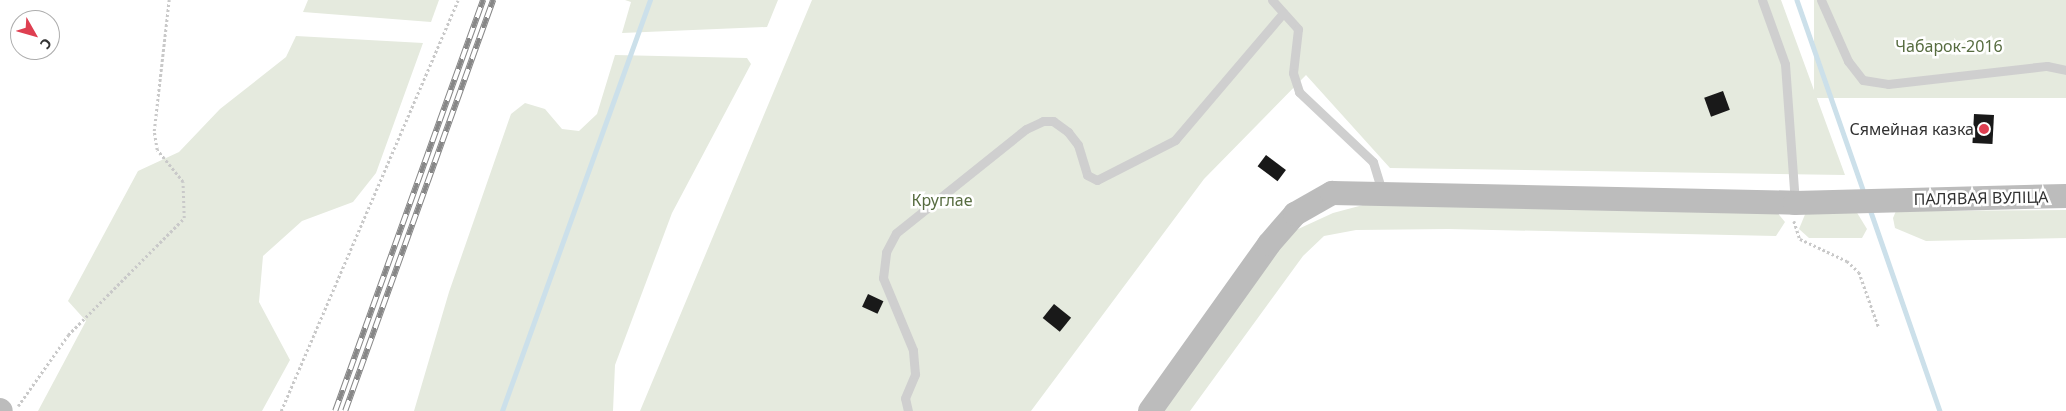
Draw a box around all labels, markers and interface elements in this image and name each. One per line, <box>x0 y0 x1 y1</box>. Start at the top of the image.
north arrow <box>10 10 60 60</box>
text: С <box>36 35 57 53</box>
park label: Чабарок-2016 <box>1895 36 2003 56</box>
place label: Сямейная казка <box>1849 119 1974 139</box>
marker: Сямейная казка <box>1978 123 1990 135</box>
street label: ПАЛЯВАЯ ВУЛІЦА <box>1913 187 2049 209</box>
park label: Круглае <box>911 190 973 210</box>

